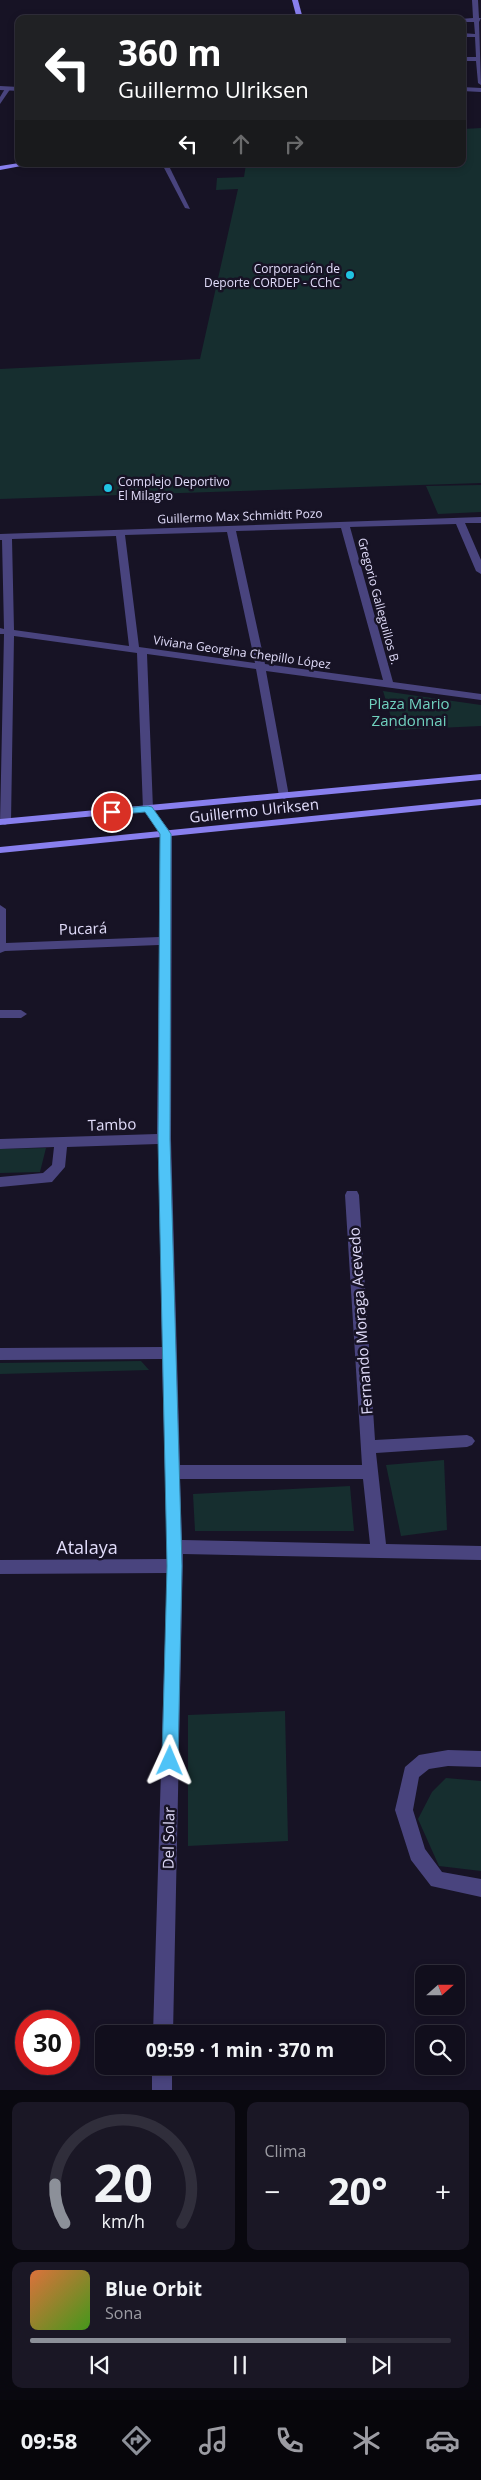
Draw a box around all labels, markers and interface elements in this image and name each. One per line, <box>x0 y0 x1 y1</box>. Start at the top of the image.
text: 360 m <box>118 29 222 76</box>
icon: left <box>35 35 100 100</box>
text: Guillermo Ulriksen <box>118 74 309 104</box>
icon: left <box>174 130 202 158</box>
icon: ahead <box>227 130 255 158</box>
icon: right <box>280 130 308 158</box>
place label: Corporación de Deporte CORDEP - CChC <box>204 260 340 291</box>
marker: Corporación de Deporte CORDEP - CChC <box>344 269 356 281</box>
place label: Complejo Deportivo El Milagro <box>118 473 230 504</box>
marker: Complejo Deportivo El Milagro <box>102 482 114 494</box>
street label: Guillermo Max Schmidtt Pozo <box>157 505 323 527</box>
street label: Gregorio Galleguillos B. <box>354 536 404 666</box>
street label: Viviana Georgina Chepillo López <box>152 631 332 673</box>
park label: Plaza Mario Zandonnai <box>368 693 450 730</box>
pin <box>91 791 133 833</box>
street label: Guillermo Ulriksen <box>188 793 320 827</box>
icon: arrive <box>98 798 126 826</box>
street label: Pucará <box>59 917 107 939</box>
street label: Tambo <box>87 1113 137 1135</box>
street label: Fernando Moraga Acevedo <box>343 1227 377 1415</box>
street label: Atalaya <box>56 1535 118 1559</box>
position arrow <box>143 1734 195 1786</box>
street label: Del Solar <box>157 1807 179 1869</box>
north arrow <box>415 1965 465 2015</box>
map controls <box>415 1965 465 2075</box>
speed limit sign: 30 <box>15 2010 80 2075</box>
button: search <box>415 2025 465 2075</box>
text: 09:59 · 1 min · 370 m <box>146 2037 334 2063</box>
text: Clima <box>265 2140 306 2162</box>
text: 20 <box>94 2146 153 2217</box>
text: 20° <box>328 2164 388 2216</box>
text: − <box>265 2172 281 2210</box>
text: + <box>435 2172 451 2210</box>
text: km/h <box>102 2209 145 2233</box>
text: Blue Orbit <box>105 2276 202 2302</box>
text: Sona <box>105 2302 142 2324</box>
icon: previous <box>86 2351 114 2379</box>
icon: pause <box>226 2351 254 2379</box>
icon: next <box>367 2351 395 2379</box>
icon: directions <box>119 2423 154 2458</box>
icon: music <box>196 2423 231 2458</box>
icon: phone <box>272 2423 307 2458</box>
icon: climate <box>349 2423 384 2458</box>
icon: car <box>425 2423 460 2458</box>
text: 09:58 <box>21 2425 77 2455</box>

